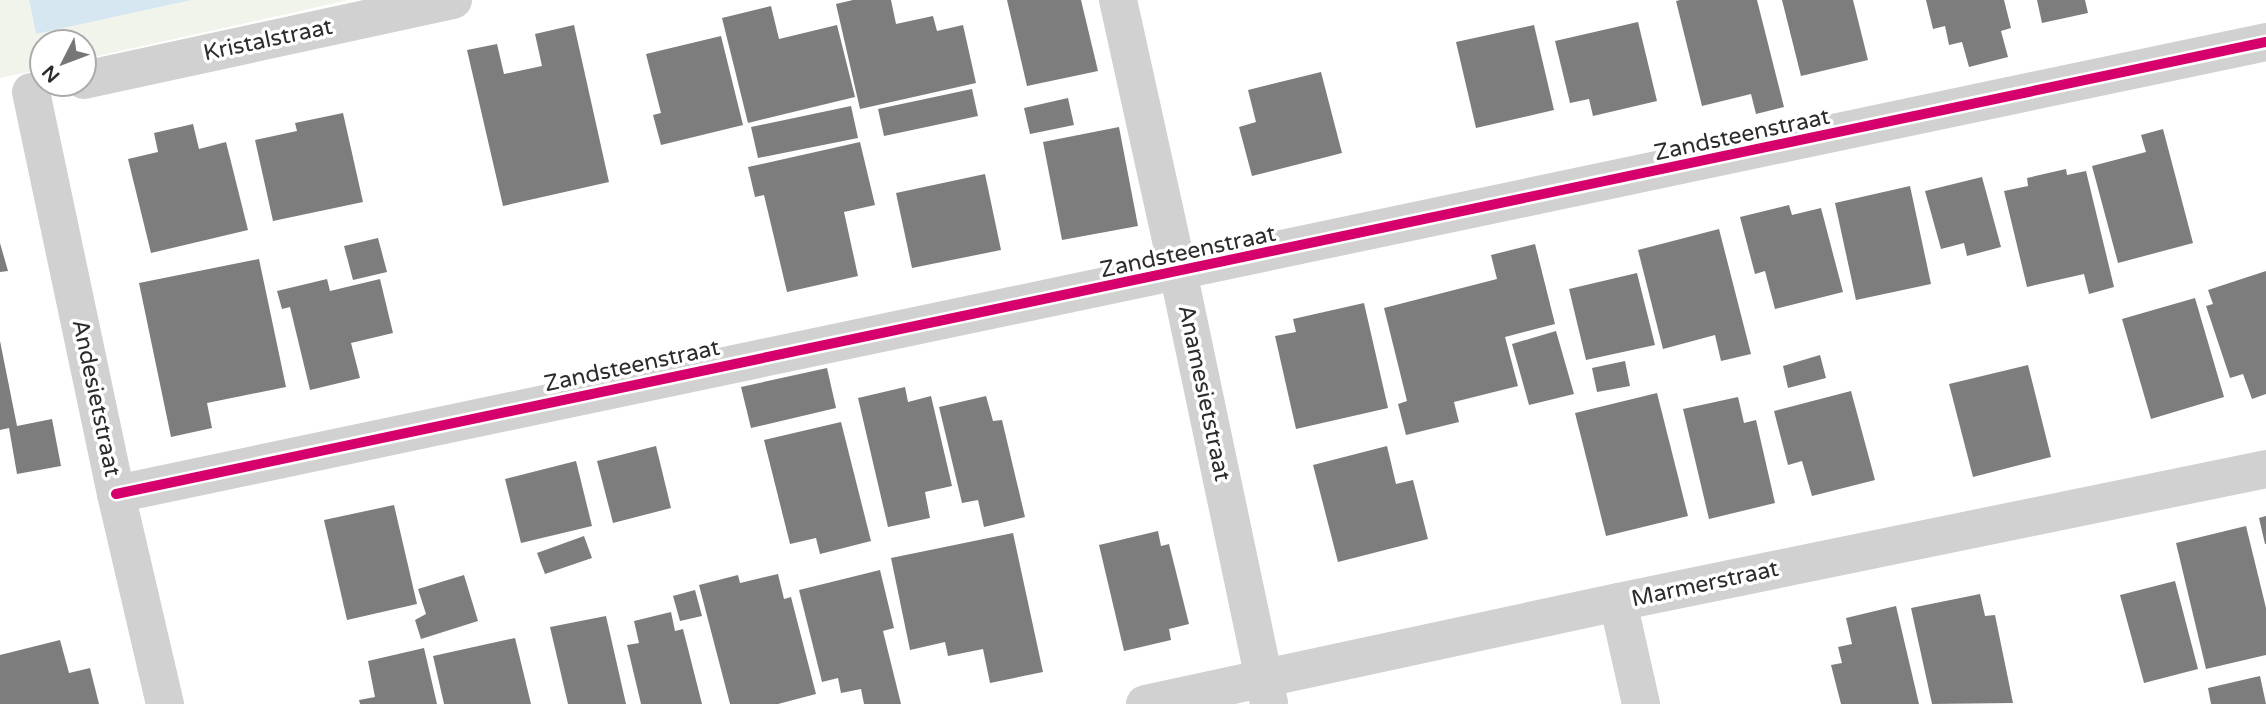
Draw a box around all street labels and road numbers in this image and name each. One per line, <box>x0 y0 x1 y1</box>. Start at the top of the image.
street label: Kristalstraat <box>201 13 335 67</box>
street label: Zandsteenstraat <box>1652 103 1832 167</box>
street label: Zandsteenstraat <box>1098 220 1278 284</box>
street label: Anamesietstraat <box>1172 302 1236 484</box>
street label: Andesietstraat <box>66 317 126 479</box>
street label: Zandsteenstraat <box>542 334 722 398</box>
street label: Marmerstraat <box>1629 555 1781 613</box>

